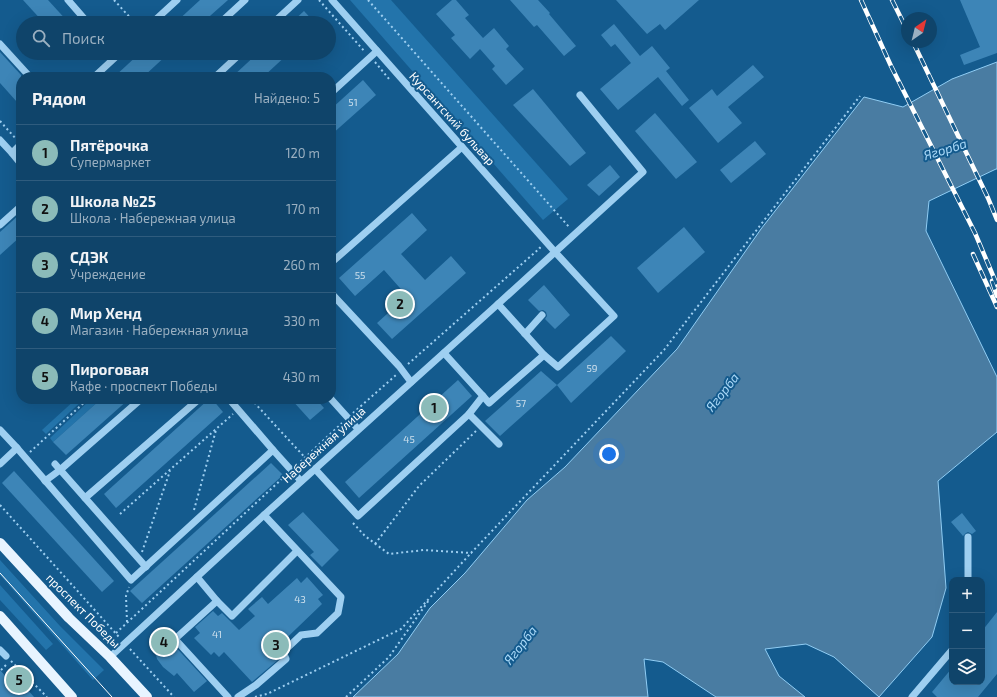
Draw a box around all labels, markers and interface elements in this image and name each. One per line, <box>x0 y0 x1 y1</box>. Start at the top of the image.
north arrow <box>901 12 937 48</box>
search box <box>16 16 336 60</box>
icon: search <box>30 27 52 49</box>
text: Поиск <box>62 29 105 47</box>
street label: Курсантский бульвар <box>406 69 498 169</box>
text: Рядом <box>32 88 86 108</box>
text: Найдено: 5 <box>254 90 320 106</box>
house number: 51 <box>348 96 358 108</box>
water label: Ягорба <box>921 135 969 163</box>
text: Пятёрочка <box>70 136 149 154</box>
text: 1 <box>42 145 48 161</box>
text: 120 m <box>285 145 320 161</box>
text: Супермаркет <box>70 154 151 170</box>
text: Школа №25 <box>70 192 156 210</box>
text: 2 <box>41 201 49 217</box>
text: 170 m <box>286 201 320 217</box>
text: Школа · Набережная улица <box>70 210 236 226</box>
text: СДЭК <box>70 248 108 266</box>
text: 3 <box>41 257 49 273</box>
text: 260 m <box>283 257 320 273</box>
text: Учреждение <box>70 266 146 282</box>
house number: 55 <box>355 269 365 281</box>
pin: 2 <box>387 289 413 319</box>
text: Мир Хенд <box>70 304 142 322</box>
text: 4 <box>41 313 49 329</box>
text: 330 m <box>283 313 320 329</box>
text: Магазин · Набережная улица <box>70 322 248 338</box>
text: Пироговая <box>70 360 149 378</box>
house number: 59 <box>586 362 598 374</box>
text: 5 <box>41 369 49 385</box>
text: 430 m <box>283 369 320 385</box>
water label: Ягорба <box>702 370 742 414</box>
text: Кафе · проспект Победы <box>70 378 217 394</box>
pin: 1 <box>421 393 447 423</box>
house number: 57 <box>516 397 526 409</box>
street label: Набережная улица <box>279 403 369 486</box>
house number: 45 <box>403 433 415 445</box>
your location <box>599 444 619 464</box>
street label: проспект Победы <box>44 570 124 650</box>
map controls <box>949 577 985 685</box>
button: + <box>949 577 985 613</box>
house number: 43 <box>294 593 306 605</box>
button: − <box>949 613 985 649</box>
water label: Ягорба <box>500 623 540 667</box>
pin: 4 <box>151 627 177 657</box>
house number: 41 <box>212 628 222 640</box>
pin: 3 <box>263 630 289 660</box>
button: layers <box>949 649 985 685</box>
pin: 5 <box>6 665 32 695</box>

